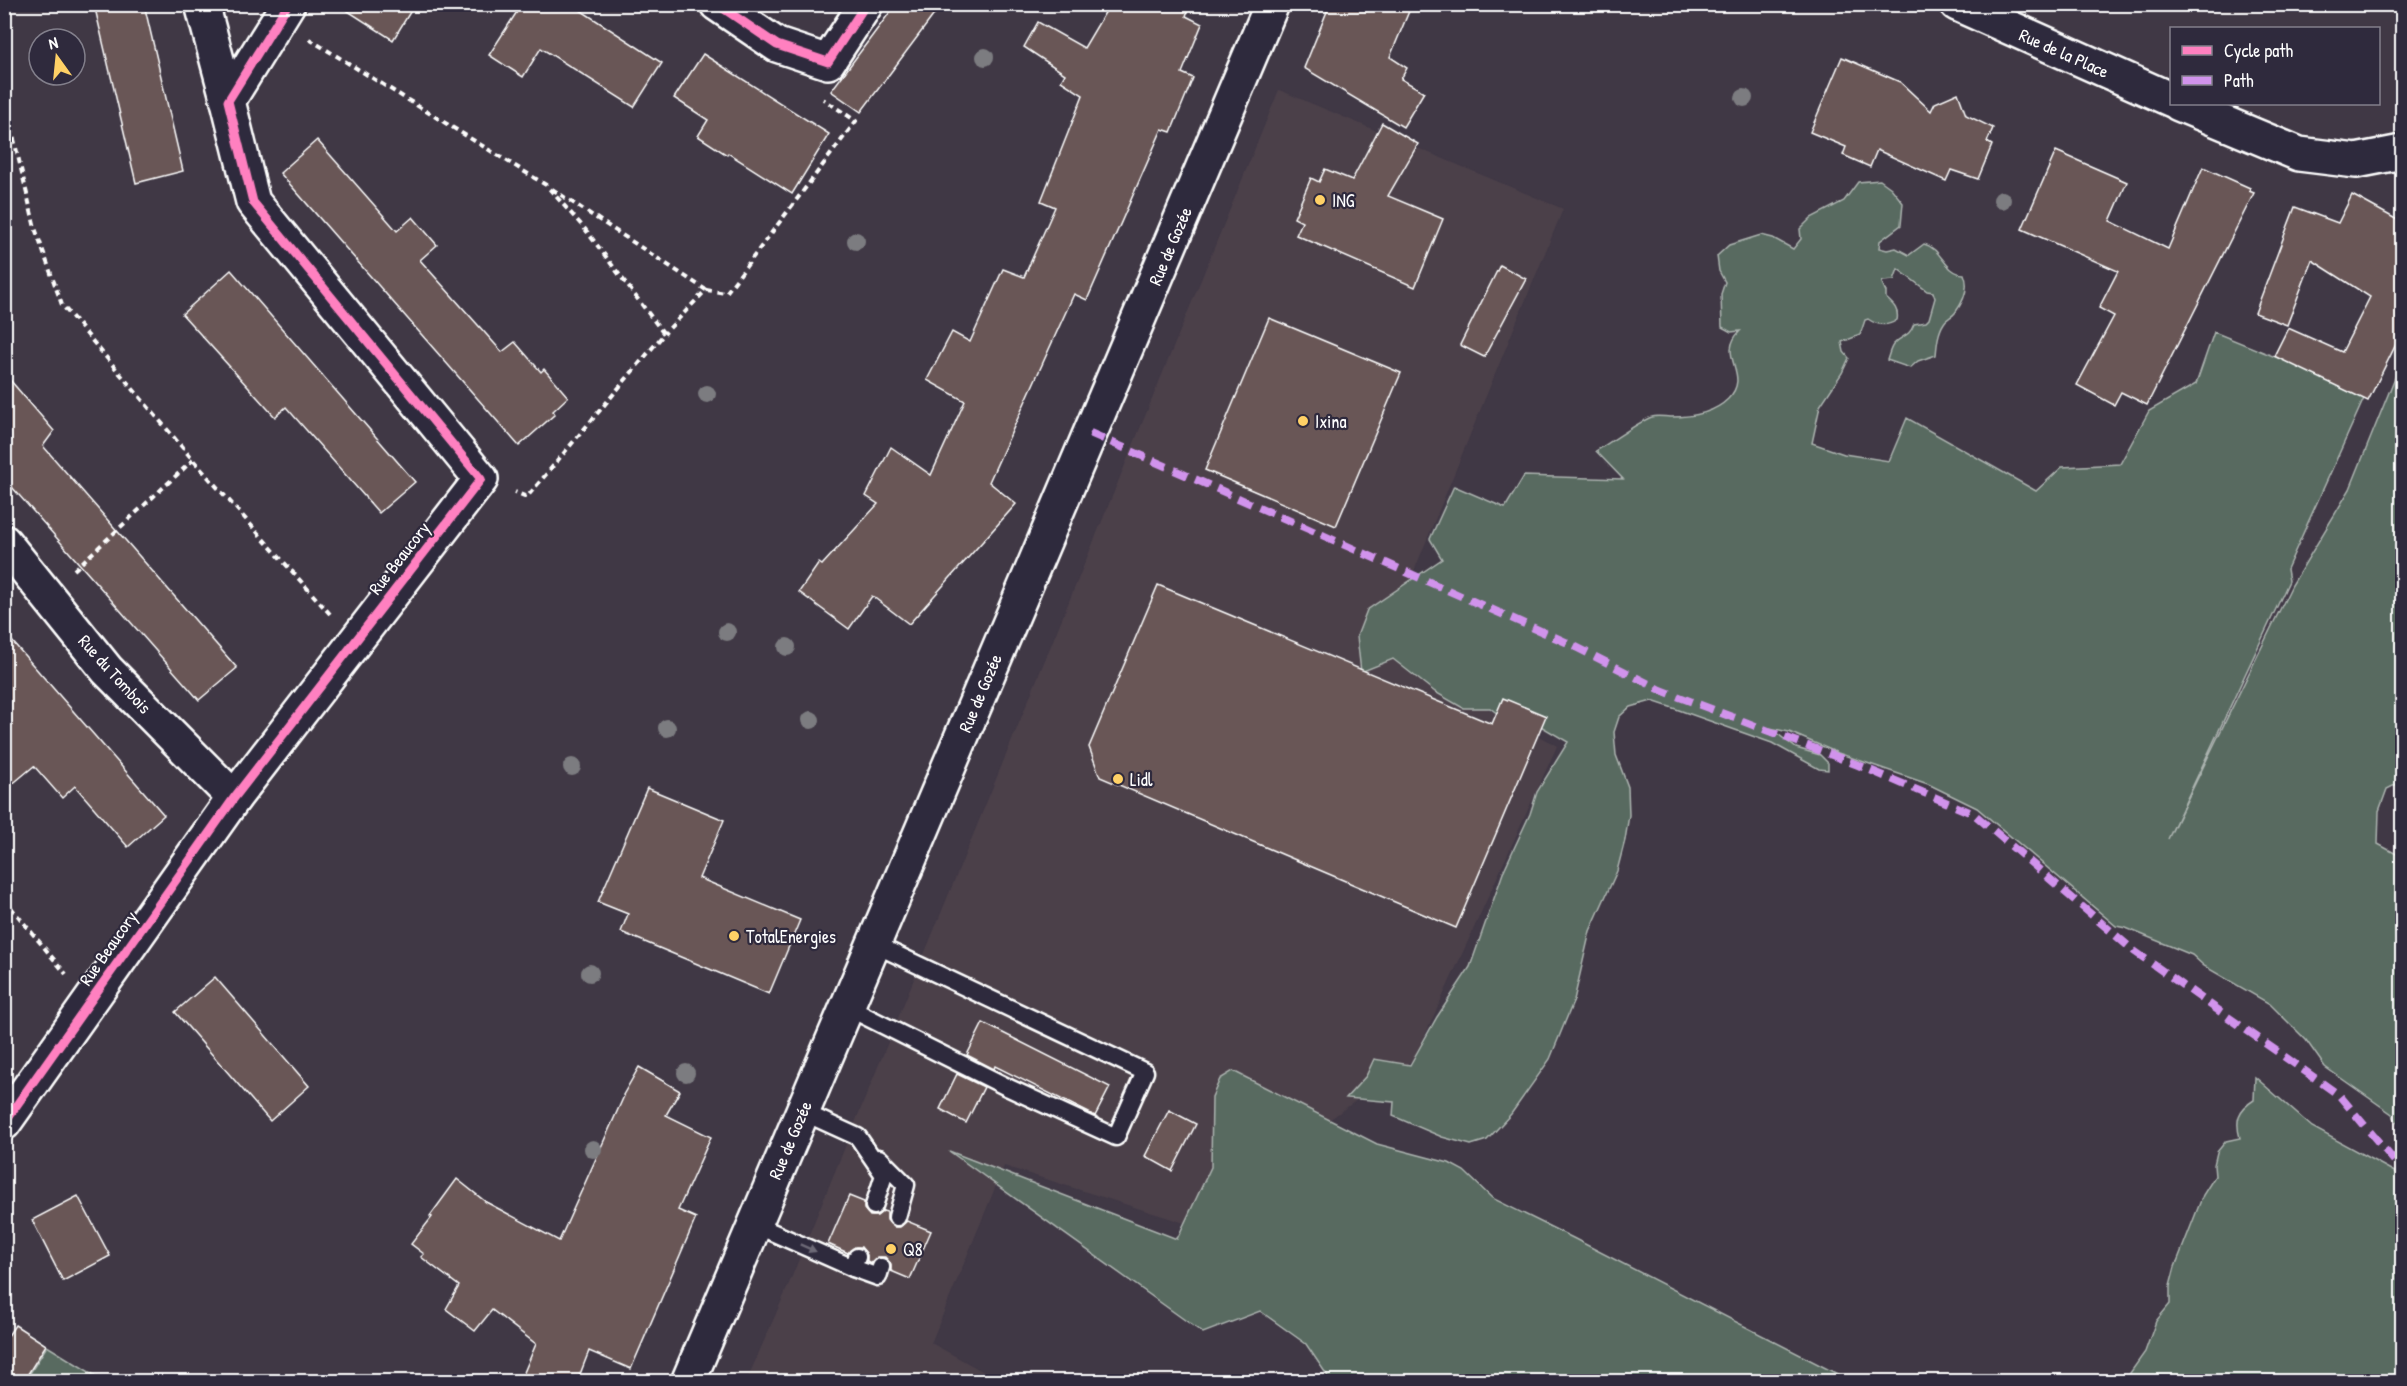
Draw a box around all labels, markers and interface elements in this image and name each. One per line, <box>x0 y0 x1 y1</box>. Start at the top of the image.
street label: Rue de la Place <box>2015 22 2113 84</box>
north arrow <box>27 27 87 87</box>
legend <box>2170 27 2380 105</box>
text: N <box>46 31 61 54</box>
text: Cycle path <box>2224 38 2294 63</box>
text: Path <box>2224 68 2254 93</box>
place label: ING <box>1332 188 1355 213</box>
marker: ING <box>1313 193 1327 207</box>
street label: Rue de Gozée <box>1142 203 1198 289</box>
place label: Ixina <box>1315 409 1347 434</box>
marker: Ixina <box>1296 414 1310 428</box>
street label: Rue Beaucory <box>363 516 436 600</box>
street label: Rue du Tombois <box>73 629 157 719</box>
street label: Rue de Gozée <box>952 650 1008 736</box>
place label: Lidl <box>1130 767 1153 792</box>
marker: Lidl <box>1111 772 1125 786</box>
street label: Rue Beaucory <box>73 905 143 990</box>
place label: TotalEnergies <box>746 924 836 949</box>
marker: TotalEnergies <box>727 929 741 943</box>
street label: Rue de Gozée <box>762 1097 818 1183</box>
place label: Q8 <box>903 1237 923 1262</box>
marker: Q8 <box>884 1242 898 1256</box>
one-way arrow <box>799 1243 817 1253</box>

